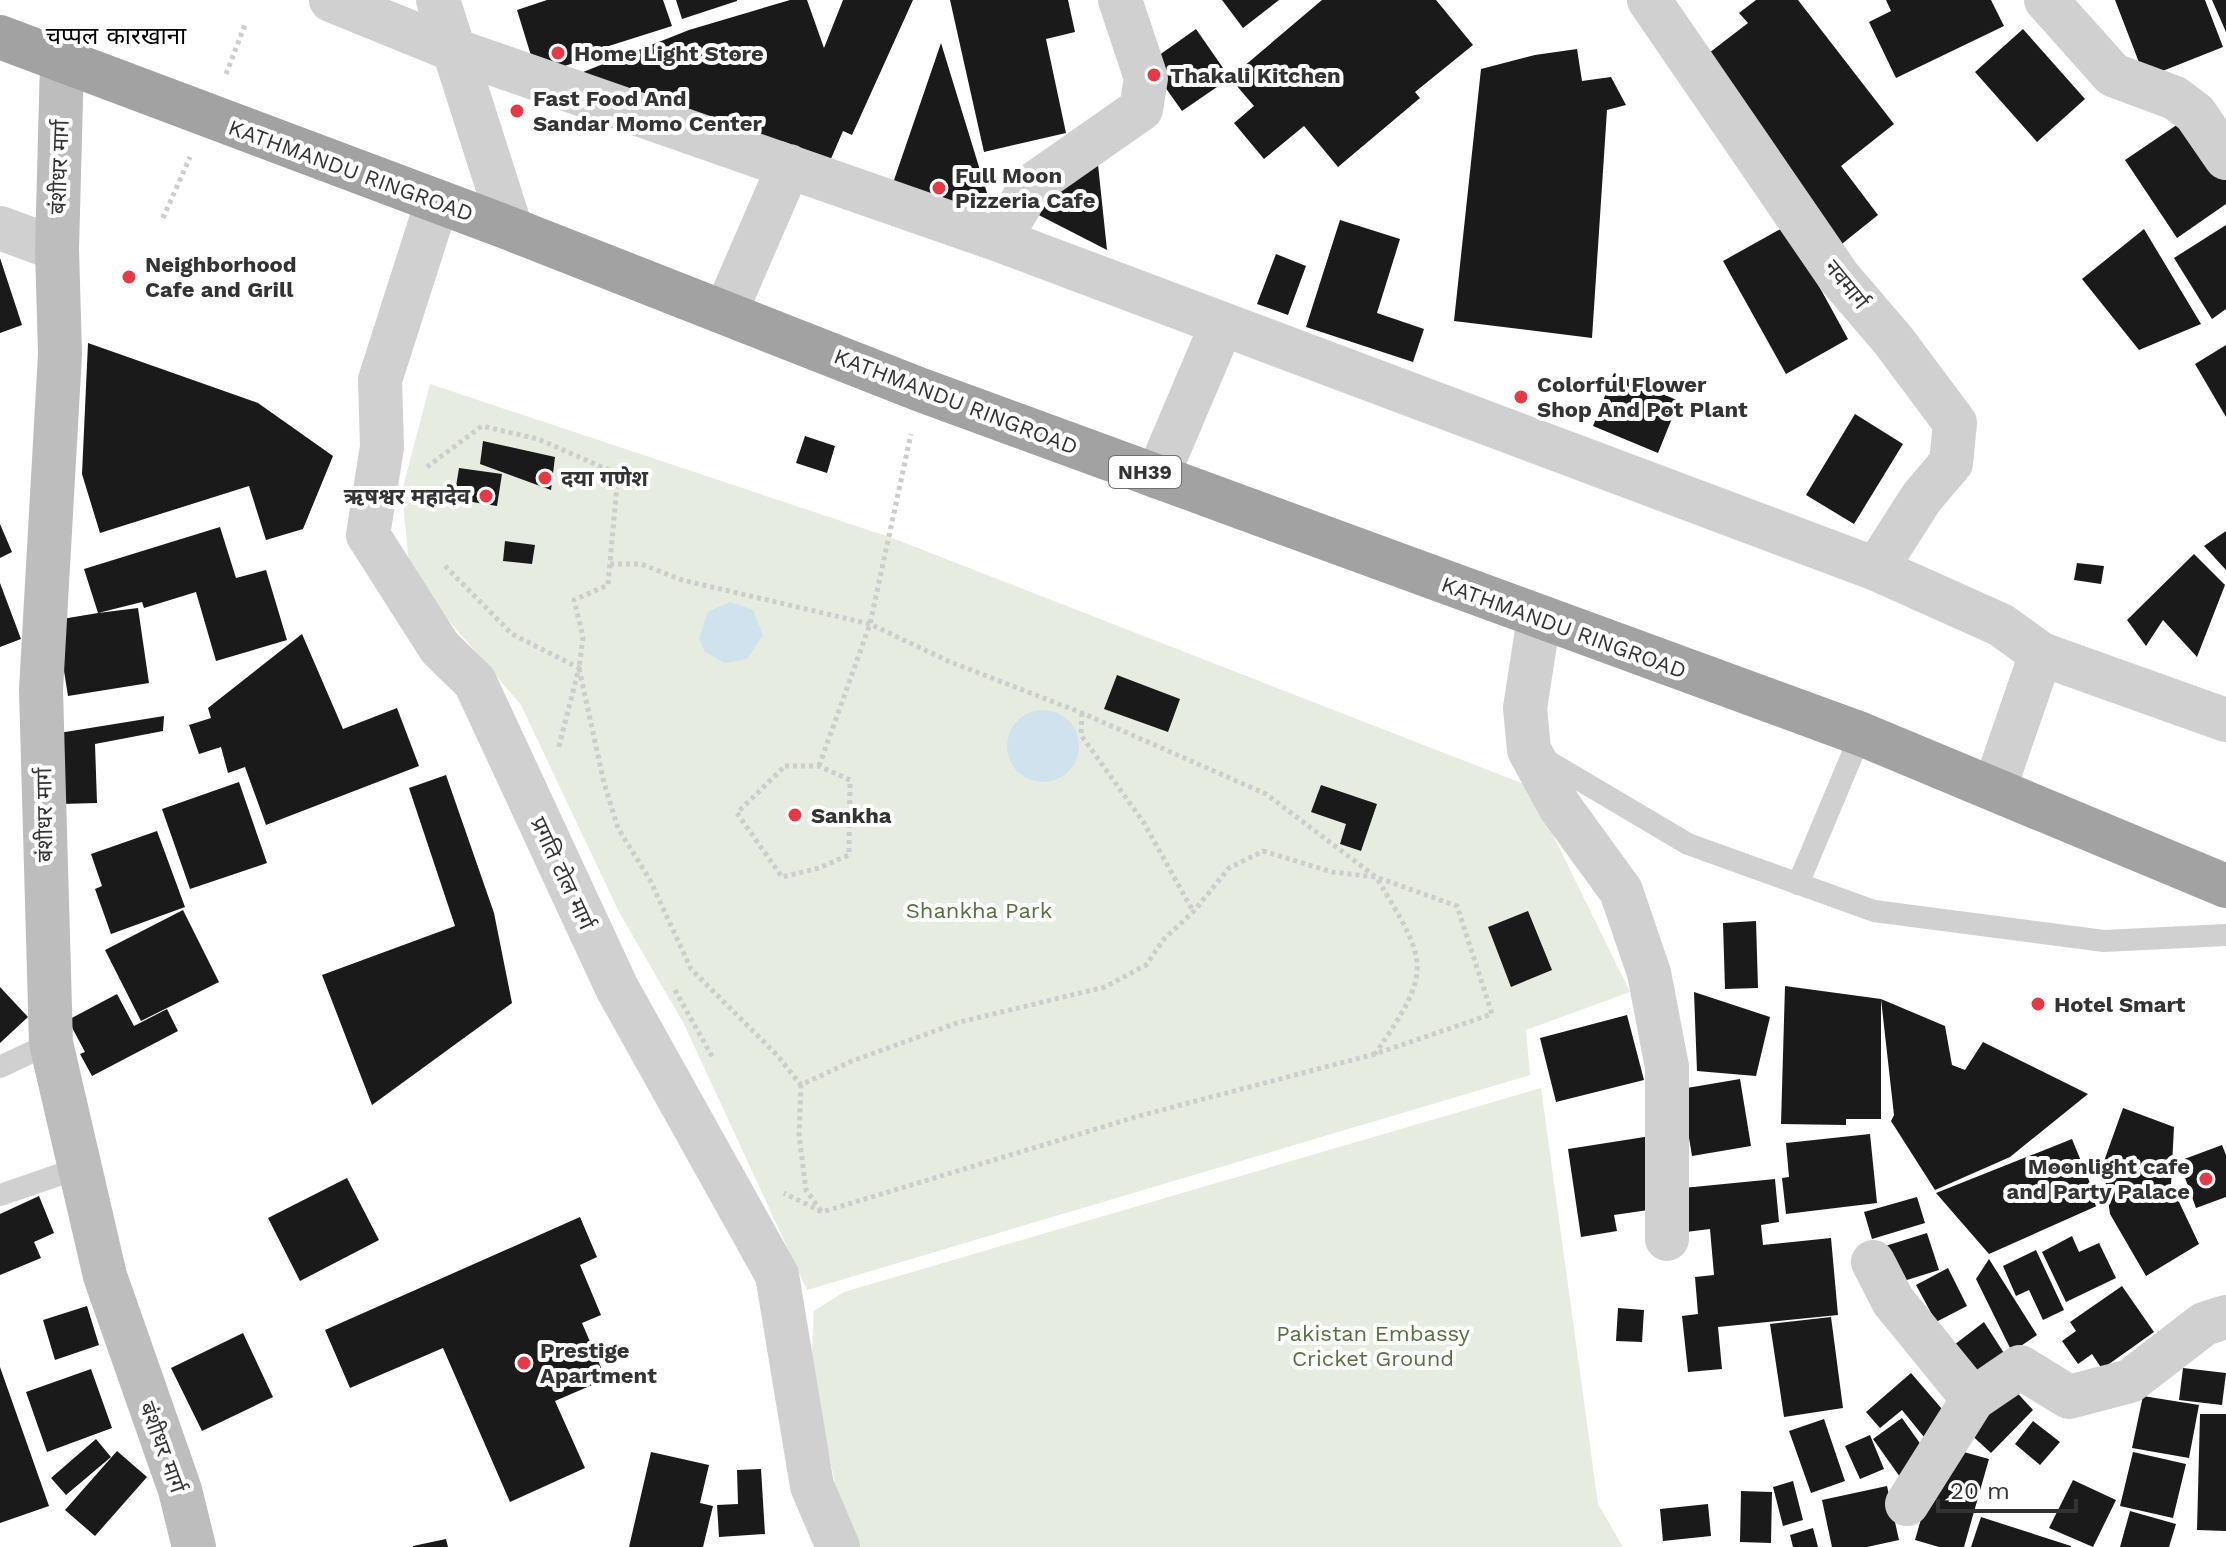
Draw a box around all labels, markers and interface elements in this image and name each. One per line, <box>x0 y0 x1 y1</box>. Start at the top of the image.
district label: चप्पल कारखाना <box>46 22 187 50</box>
place label: Home Light Store <box>574 41 764 66</box>
marker: Home Light Store <box>549 44 567 62</box>
place label: Thakali Kitchen <box>1170 63 1341 88</box>
marker: Thakali Kitchen <box>1145 66 1163 84</box>
place label: Fast Food And Sandar Momo Center <box>533 86 762 136</box>
marker: Fast Food And Sandar Momo Center <box>508 102 526 120</box>
street label: KATHMANDU RINGROAD <box>225 114 477 226</box>
street label: बंशीधर मार्ग <box>45 118 74 215</box>
place label: Full Moon Pizzeria Cafe <box>955 163 1096 213</box>
marker: Full Moon Pizzeria Cafe <box>930 179 948 197</box>
place label: Neighborhood Cafe and Grill <box>145 252 297 302</box>
street label: नवमार्ग <box>1819 255 1874 315</box>
marker: Neighborhood Cafe and Grill <box>120 268 138 286</box>
street label: KATHMANDU RINGROAD <box>831 343 1081 460</box>
place label: Colorful Flower Shop And Pot Plant <box>1537 372 1748 422</box>
marker: Colorful Flower Shop And Pot Plant <box>1512 388 1530 406</box>
road number: NH39 <box>1109 456 1181 488</box>
place label: दया गणेश <box>561 466 648 491</box>
marker: दया गणेश <box>536 469 554 487</box>
place label: ऋषश्वर महादेव <box>344 484 471 509</box>
marker: ऋषश्वर महादेव <box>477 487 495 505</box>
street label: KATHMANDU RINGROAD <box>1438 571 1690 683</box>
street label: बंशीधर मार्ग <box>31 767 58 862</box>
place label: Sankha <box>811 803 892 828</box>
marker: Sankha <box>786 806 804 824</box>
street label: प्रगति टोल मार्ग <box>526 813 600 934</box>
park label: Shankha Park <box>906 898 1052 923</box>
place label: Hotel Smart <box>2054 992 2186 1017</box>
marker: Hotel Smart <box>2029 995 2047 1013</box>
place label: Moonlight cafe and Party Palace <box>2006 1154 2190 1204</box>
marker: Moonlight cafe and Party Palace <box>2197 1170 2215 1188</box>
park label: Pakistan Embassy Cricket Ground <box>1276 1321 1470 1371</box>
place label: Prestige Apartment <box>540 1338 657 1388</box>
marker: Prestige Apartment <box>515 1354 533 1372</box>
street label: बंशीधर मार्ग <box>135 1398 191 1497</box>
scale bar <box>1938 1463 2076 1513</box>
text: 20 m <box>1950 1477 2010 1505</box>

